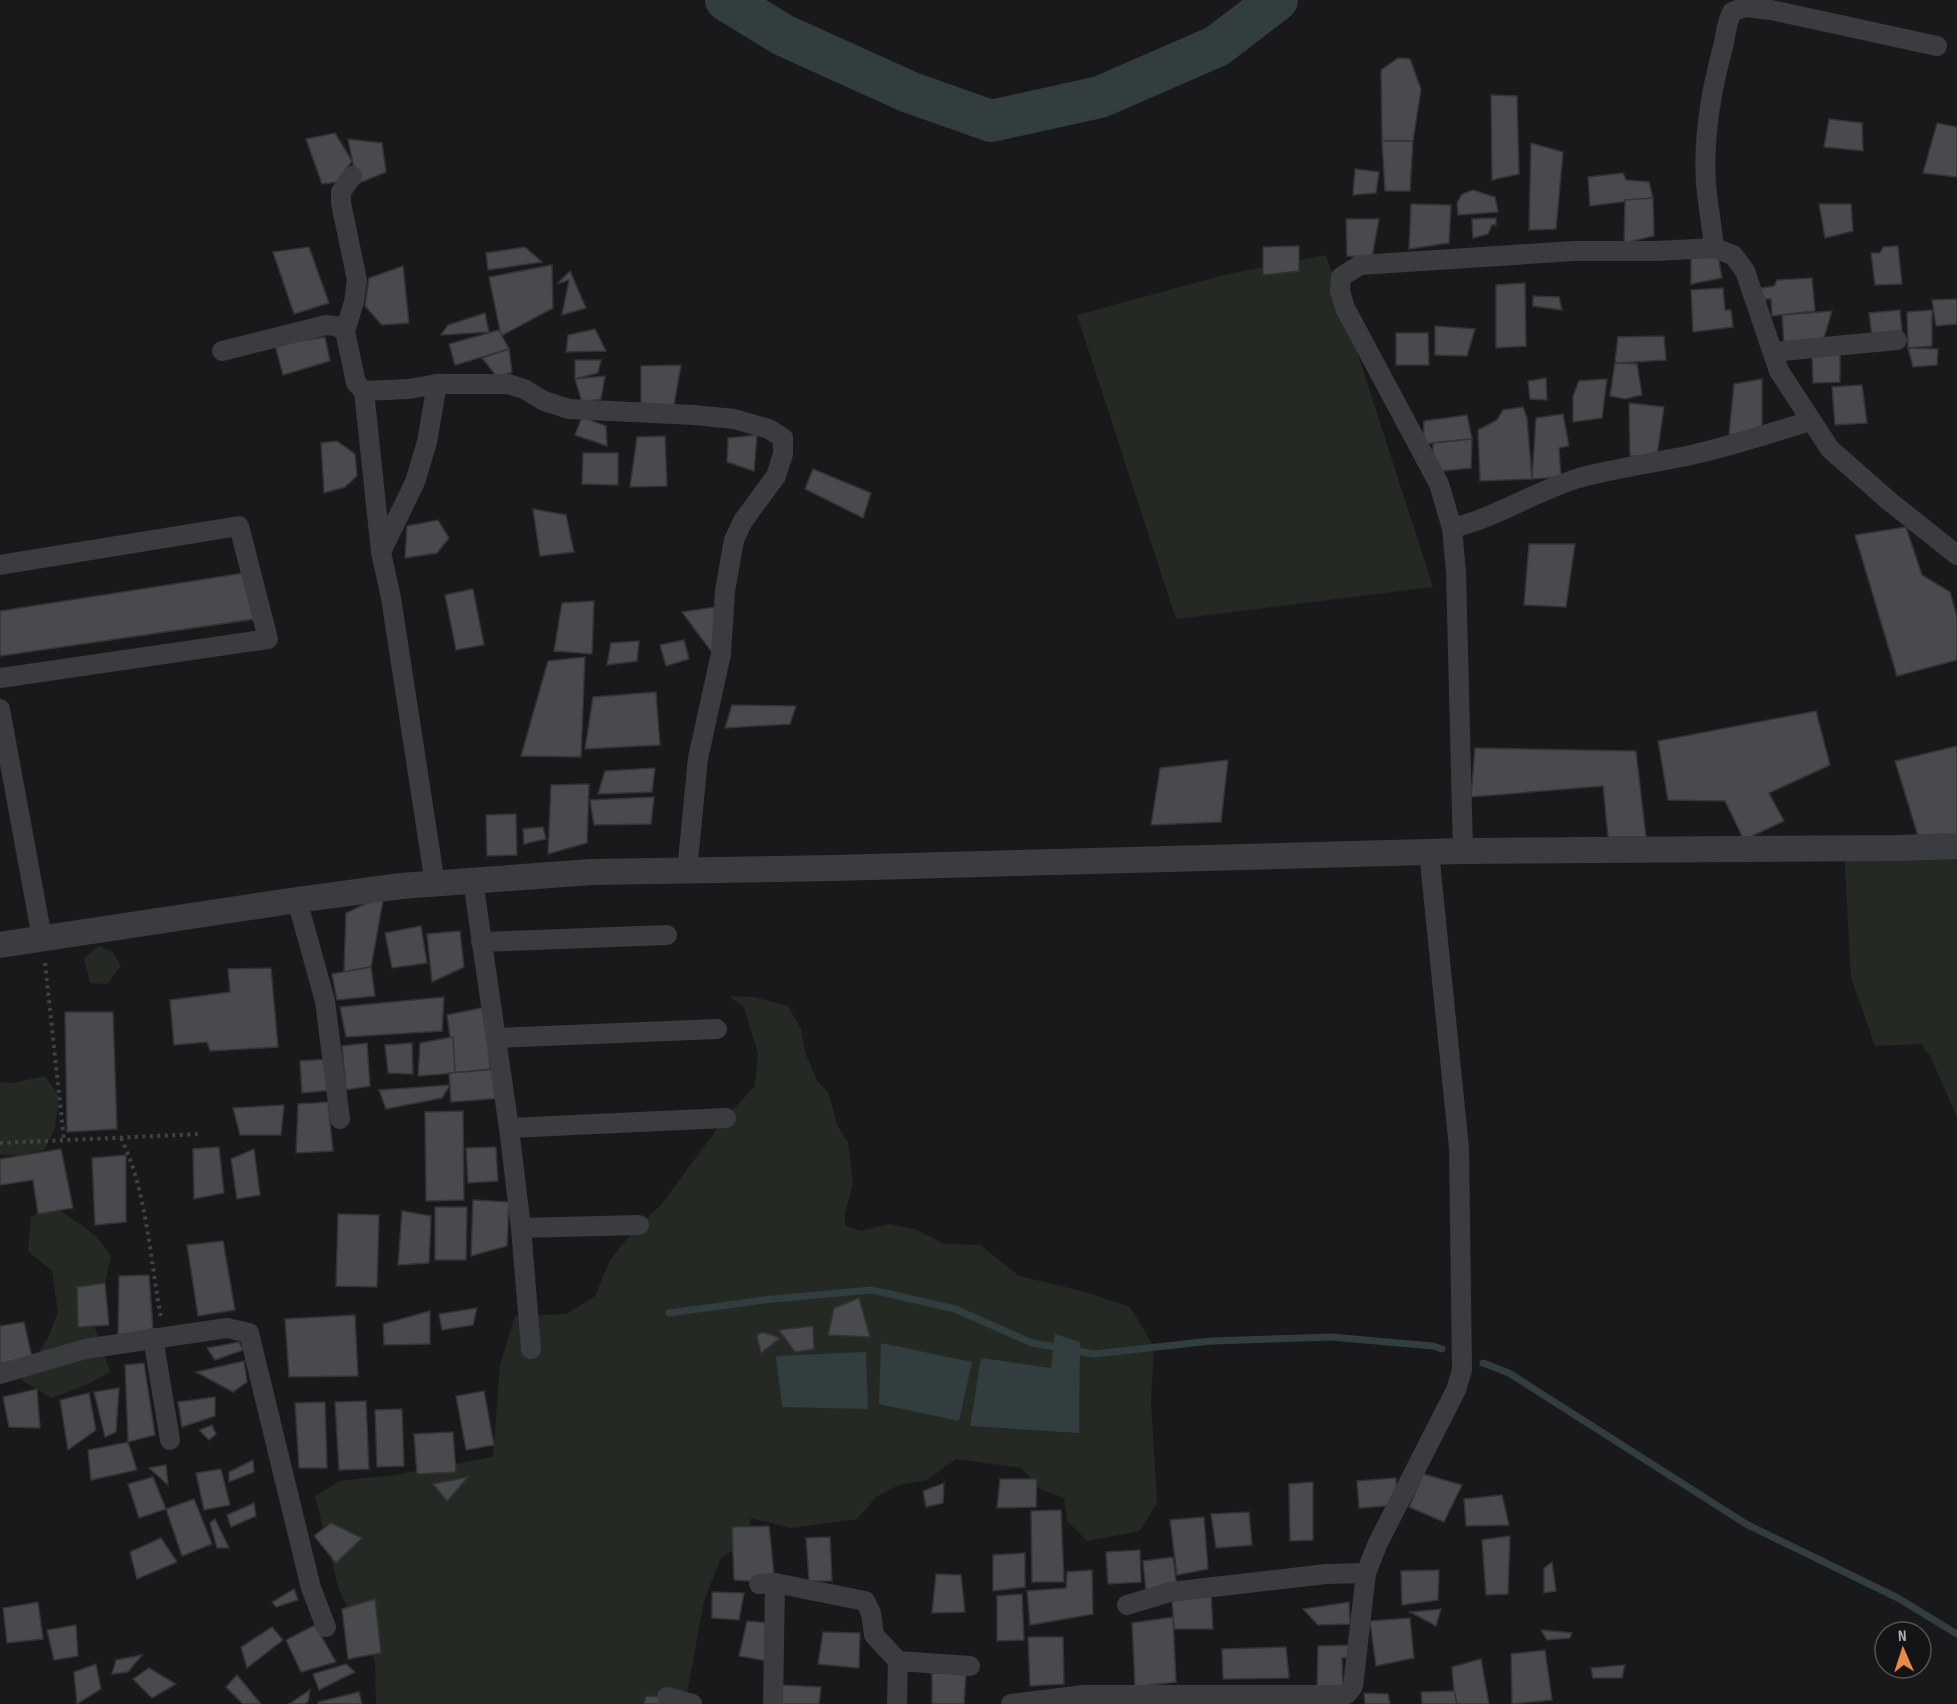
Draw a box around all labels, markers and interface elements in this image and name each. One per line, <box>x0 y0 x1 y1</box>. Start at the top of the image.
north arrow <box>1873 1620 1933 1680</box>
text: N <box>1898 1627 1907 1646</box>

